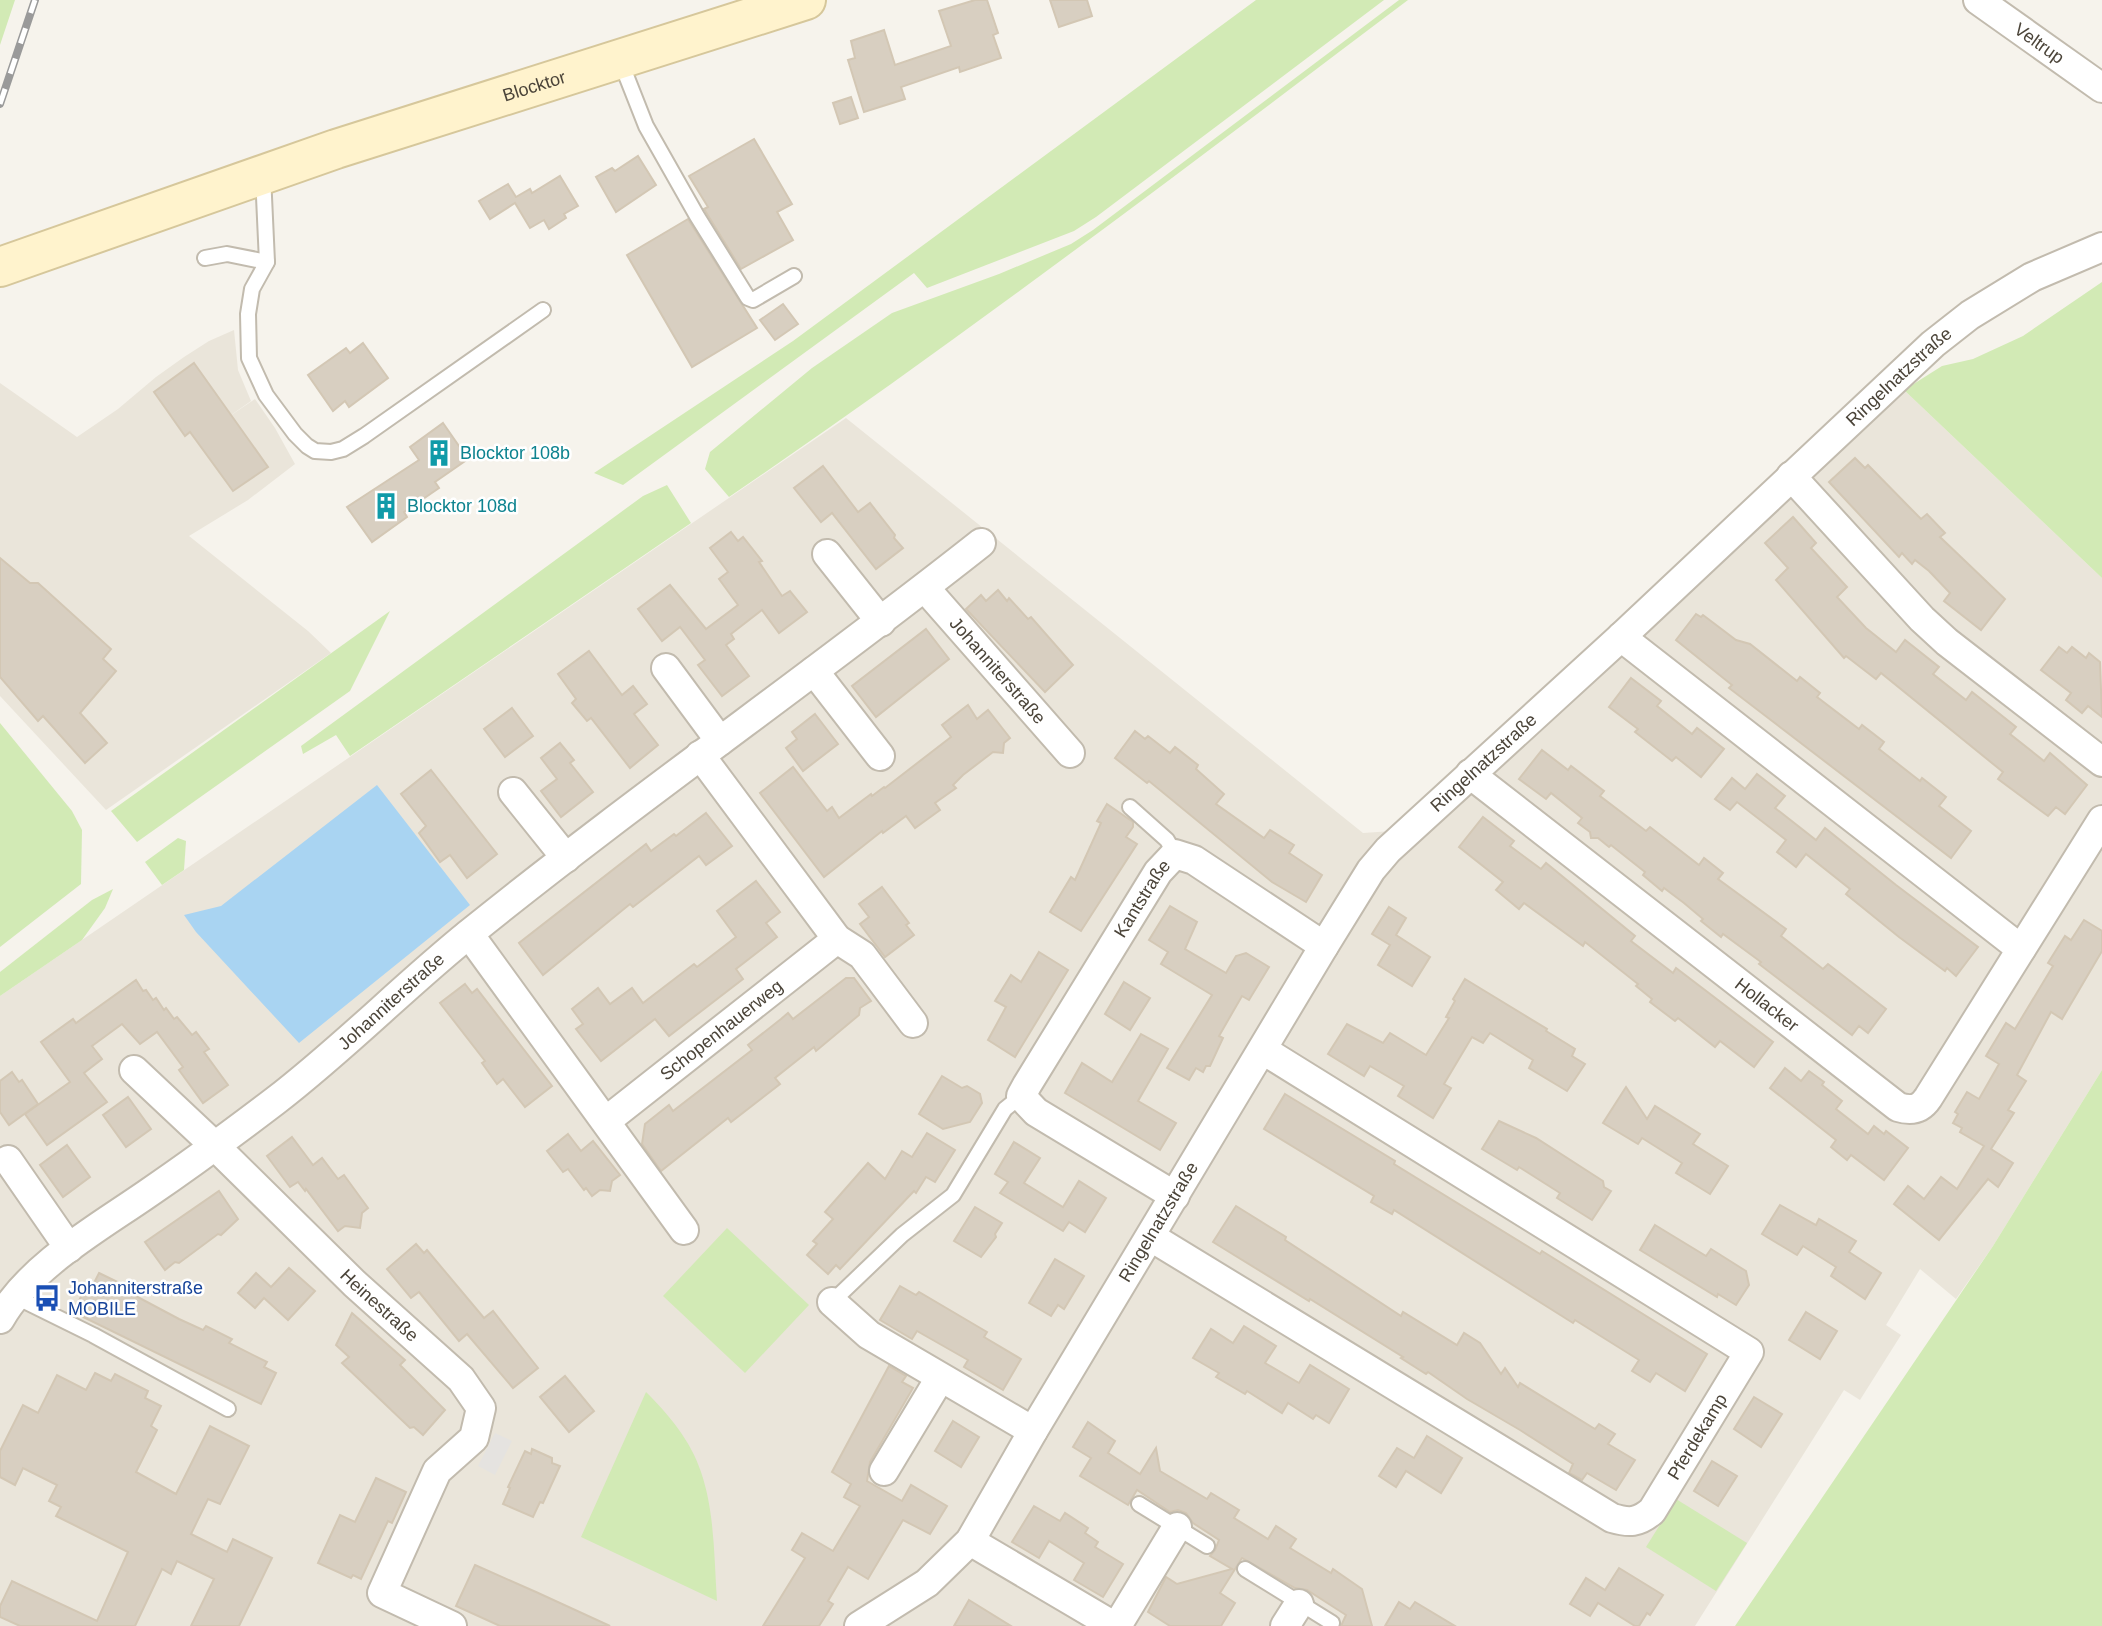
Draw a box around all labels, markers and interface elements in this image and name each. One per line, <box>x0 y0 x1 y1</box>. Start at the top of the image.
street label: Veltrup <box>2011 19 2068 68</box>
street label: Blocktor <box>500 67 568 106</box>
street label: Ringelnatzstraße <box>1842 323 1956 430</box>
building icon: Blocktor 108b <box>424 438 454 468</box>
place label: Blocktor 108b <box>460 443 570 463</box>
building icon: Blocktor 108d <box>371 491 401 521</box>
place label: Blocktor 108d <box>407 496 517 516</box>
street label: Johanniterstraße <box>945 613 1050 728</box>
street label: Ringelnatzstraße <box>1427 709 1541 816</box>
street label: Kantstraße <box>1110 856 1174 941</box>
street label: Johanniterstraße <box>334 949 448 1054</box>
street label: Hollacker <box>1731 974 1803 1036</box>
street label: Schopenhauerweg <box>656 976 787 1084</box>
street label: Ringelnatzstraße <box>1115 1159 1202 1286</box>
street label: Heinestraße <box>336 1265 422 1346</box>
place label: Johanniterstraße MOBILE <box>68 1278 203 1319</box>
bus stop icon: Johanniterstraße MOBILE <box>32 1283 62 1313</box>
street label: Pferdekamp <box>1664 1390 1731 1483</box>

